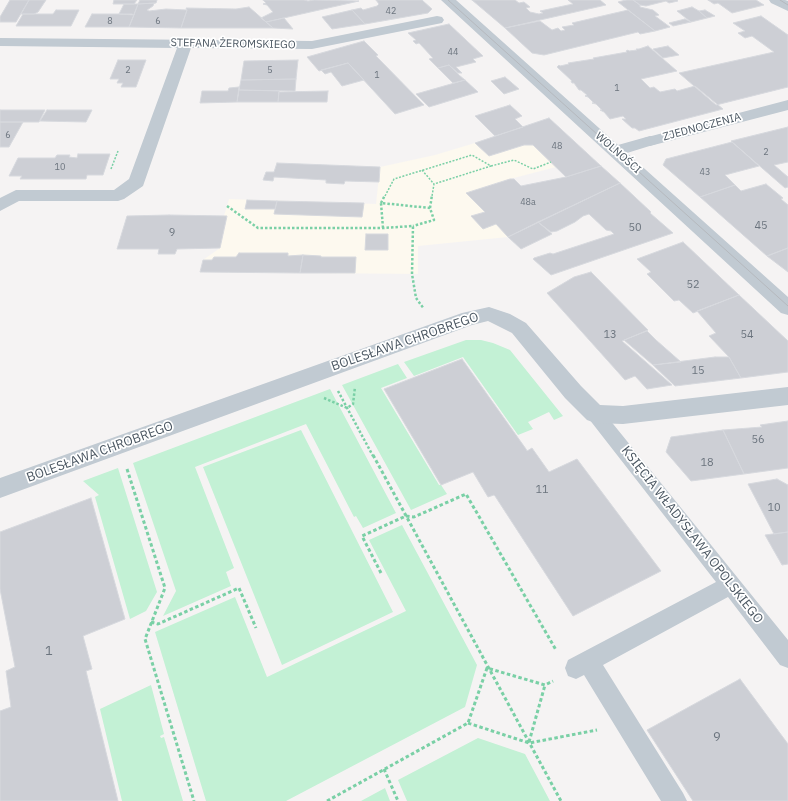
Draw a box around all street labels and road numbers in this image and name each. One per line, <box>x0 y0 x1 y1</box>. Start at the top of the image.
street label: STEFANA ŻEROMSKIEGO <box>170 36 296 52</box>
street label: ZJEDNOCZENIA <box>662 110 742 144</box>
street label: WOLNOŚCI <box>592 130 644 176</box>
street label: BOLESŁAWA CHROBREGO <box>329 309 481 375</box>
street label: BOLESŁAWA CHROBREGO <box>25 418 175 486</box>
street label: KSIĘCIA WŁADYSŁAWA OPOLSKIEGO <box>618 443 766 627</box>

